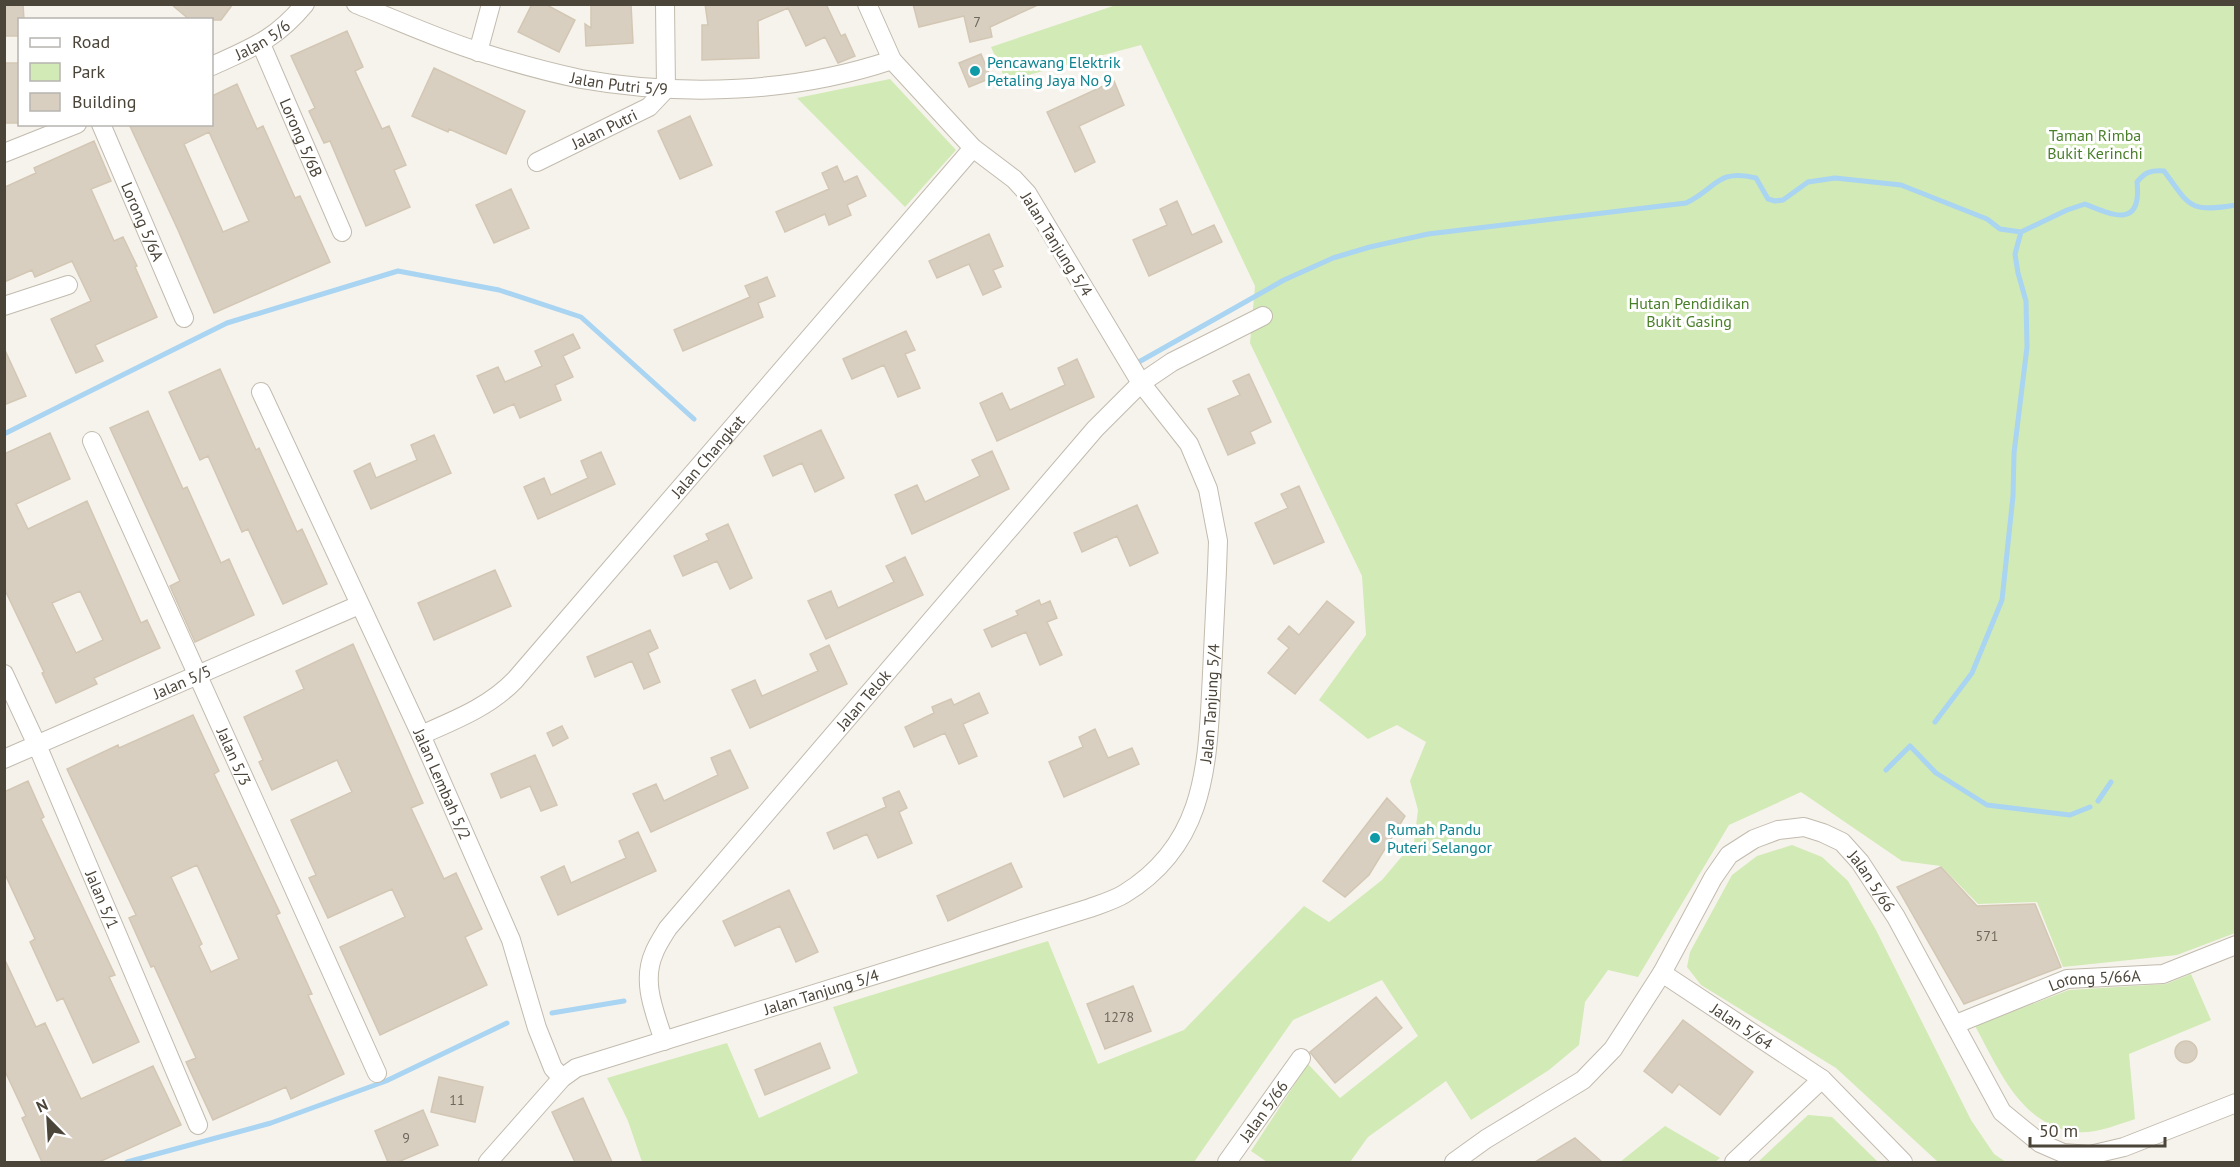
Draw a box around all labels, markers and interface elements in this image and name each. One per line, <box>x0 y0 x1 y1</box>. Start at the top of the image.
house number: 7 <box>973 13 981 31</box>
street label: Jalan 5/6 <box>231 15 294 65</box>
legend <box>18 18 213 126</box>
text: Road <box>72 30 110 53</box>
place label: Pencawang Elektrik Petaling Jaya No 9 <box>987 52 1121 90</box>
text: Park <box>72 60 105 83</box>
marker: Pencawang Elektrik Petaling Jaya No 9 <box>968 64 982 78</box>
street label: Jalan Putri 5/9 <box>568 67 668 99</box>
text: Building <box>72 90 136 113</box>
street label: Lorong 5/6B <box>276 95 327 180</box>
street label: Jalan Putri <box>567 104 640 154</box>
park label: Taman Rimba Bukit Kerinchi <box>2047 125 2143 163</box>
street label: Lorong 5/6A <box>117 179 169 265</box>
street label: Jalan Tanjung 5/4 <box>1016 187 1097 300</box>
park label: Hutan Pendidikan Bukit Gasing <box>1628 293 1750 331</box>
street label: Jalan Changkat <box>666 410 749 502</box>
street label: Jalan Tanjung 5/4 <box>1195 643 1223 765</box>
street label: Jalan 5/5 <box>149 660 214 704</box>
street label: Jalan Telok <box>831 665 895 735</box>
street label: Jalan 5/3 <box>212 723 256 789</box>
street label: Jalan Lembah 5/2 <box>409 724 476 843</box>
place label: Rumah Pandu Puteri Selangor <box>1387 819 1493 857</box>
marker: Rumah Pandu Puteri Selangor <box>1368 831 1382 845</box>
street label: Jalan 5/66 <box>1843 845 1900 915</box>
street label: Jalan 5/1 <box>81 866 124 932</box>
house number: 571 <box>1976 927 1998 945</box>
street label: Jalan Tanjung 5/4 <box>760 964 881 1019</box>
street label: Lorong 5/66A <box>2045 965 2142 995</box>
street label: Jalan 5/64 <box>1706 998 1777 1054</box>
house number: 1278 <box>1104 1008 1134 1026</box>
street label: Jalan 5/66 <box>1234 1076 1292 1146</box>
north arrow <box>18 1089 78 1149</box>
house number: 11 <box>449 1091 465 1109</box>
text: N <box>33 1094 51 1117</box>
scale bar <box>2030 1110 2165 1148</box>
text: 50 m <box>2039 1119 2078 1142</box>
house number: 9 <box>402 1129 410 1147</box>

